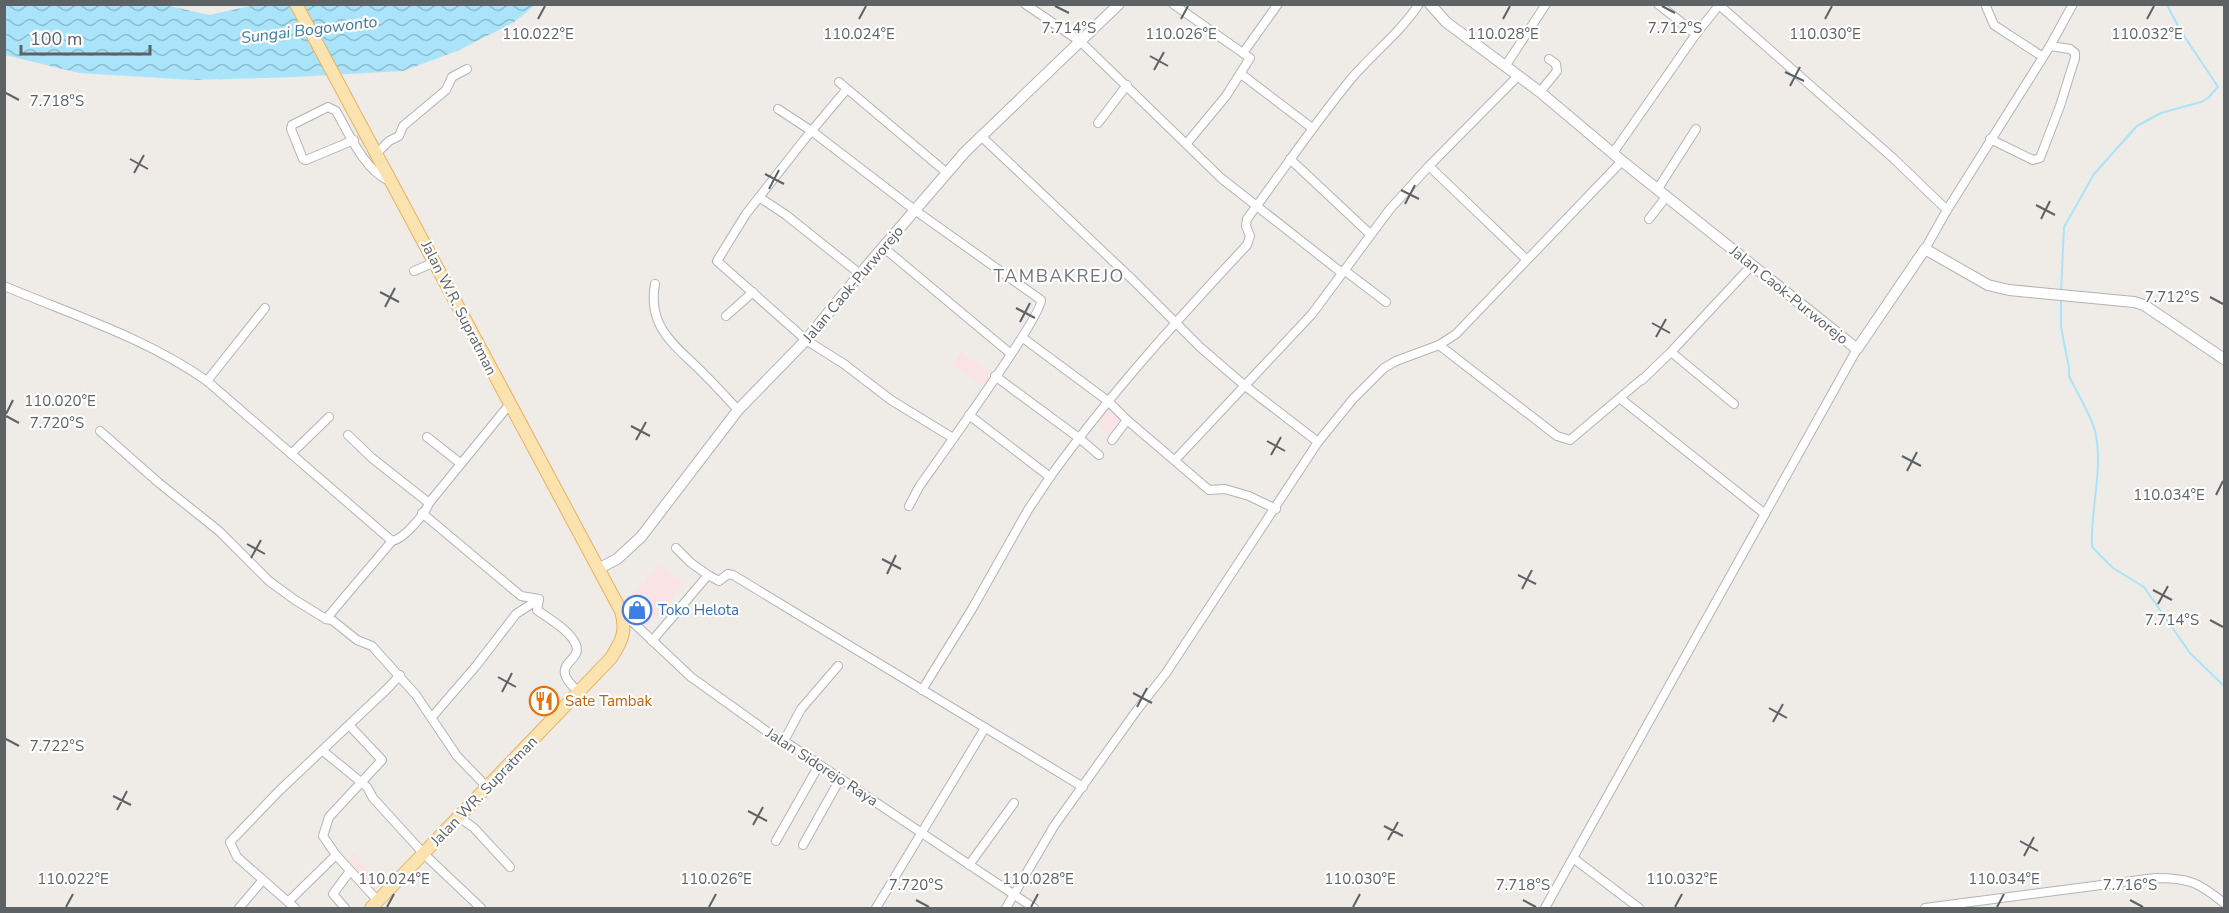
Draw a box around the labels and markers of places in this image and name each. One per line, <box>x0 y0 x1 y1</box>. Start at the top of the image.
shop icon: Toko Helota <box>621 594 653 626</box>
place label: Toko Helota <box>658 600 739 620</box>
restaurant icon: Sate Tambak <box>528 685 560 717</box>
place label: Sate Tambak <box>565 691 653 711</box>

